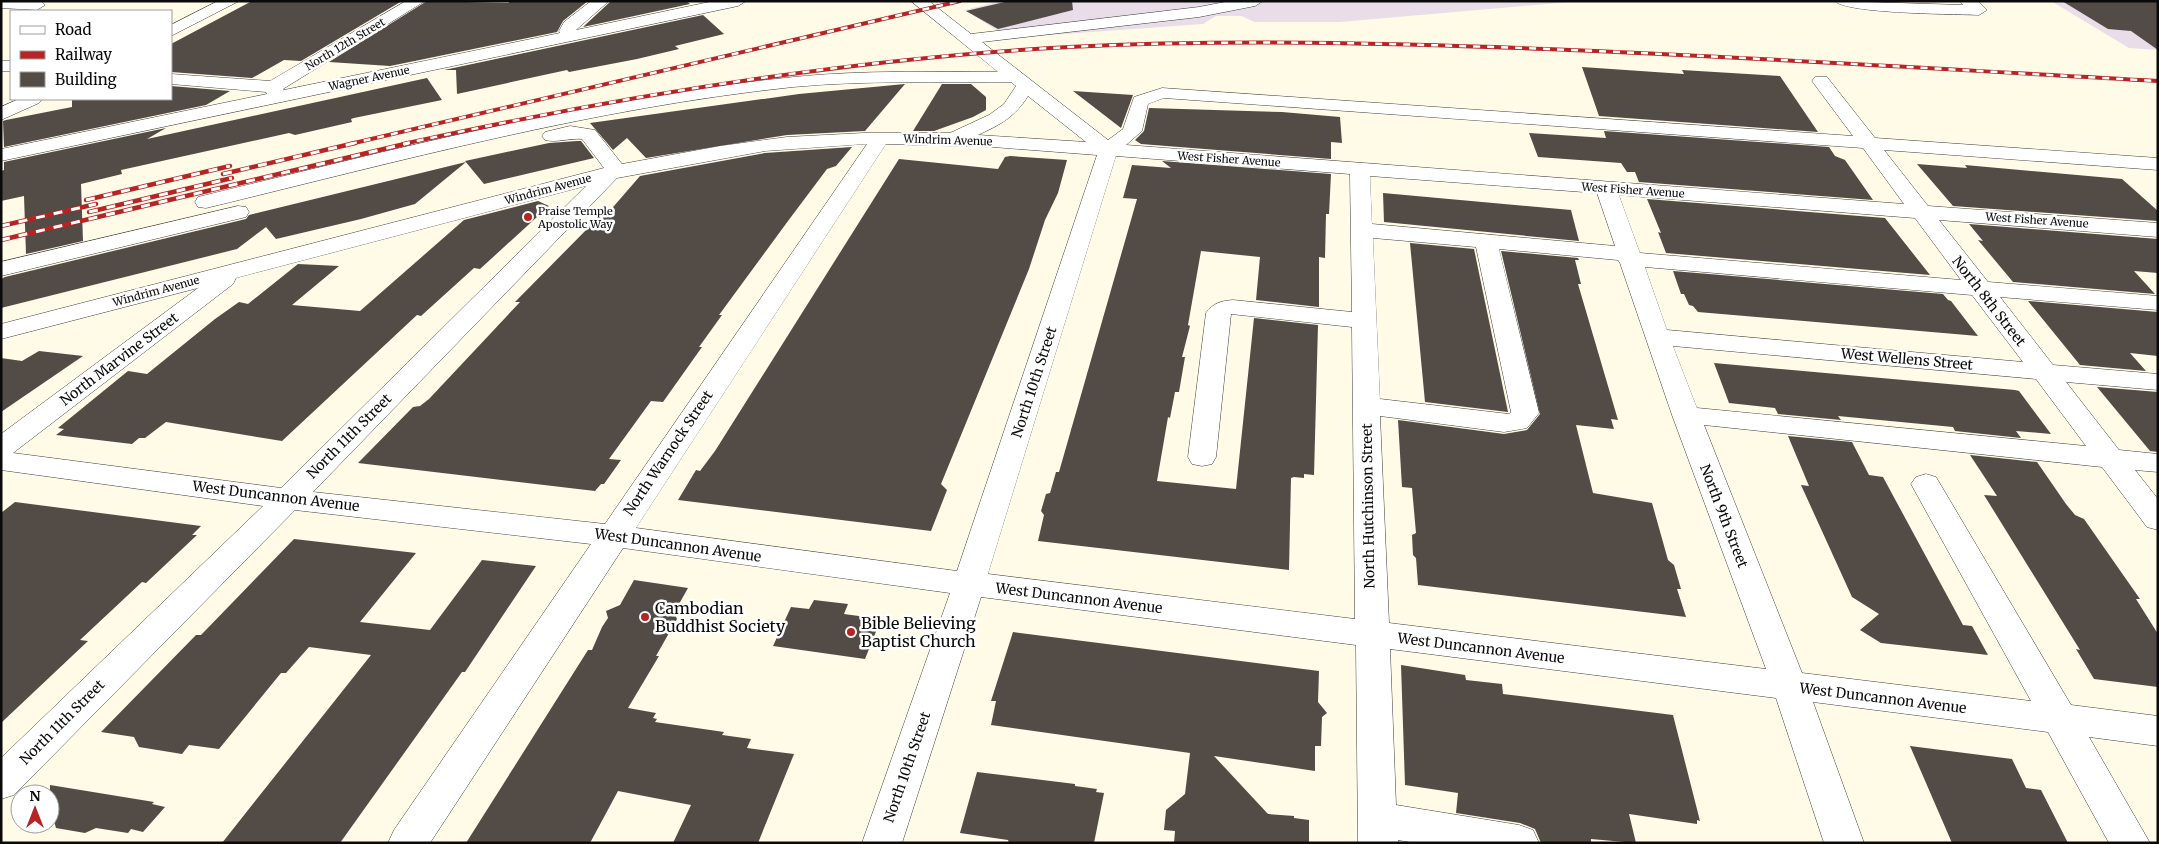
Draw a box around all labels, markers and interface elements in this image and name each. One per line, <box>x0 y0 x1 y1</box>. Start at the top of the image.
legend <box>10 10 172 100</box>
street label: North 12th Street <box>303 14 388 73</box>
text: Road <box>55 20 91 39</box>
text: Railway <box>55 45 112 64</box>
street label: Wagner Avenue <box>326 63 411 94</box>
text: Building <box>55 70 117 89</box>
street label: Windrim Avenue <box>902 131 993 149</box>
street label: West Fisher Avenue <box>1176 148 1281 170</box>
street label: Windrim Avenue <box>502 171 593 208</box>
street label: West Fisher Avenue <box>1580 179 1685 201</box>
place label: Praise Temple Apostolic Way <box>537 204 613 231</box>
street label: West Fisher Avenue <box>1984 209 2089 231</box>
marker: Praise Temple Apostolic Way <box>522 211 534 223</box>
street label: North 8th Street <box>1948 252 2030 350</box>
street label: Windrim Avenue <box>110 273 201 310</box>
street label: North Marvine Street <box>56 308 182 409</box>
street label: North 10th Street <box>1008 324 1061 440</box>
street label: West Wellens Street <box>1839 344 1974 374</box>
street label: North Warnock Street <box>619 386 717 519</box>
street label: North 11th Street <box>303 389 396 482</box>
street label: North Hutchinson Street <box>1358 423 1378 589</box>
street label: North 9th Street <box>1696 462 1752 571</box>
street label: West Duncannon Avenue <box>190 477 361 515</box>
street label: West Duncannon Avenue <box>593 524 762 566</box>
street label: West Duncannon Avenue <box>993 579 1164 617</box>
place label: Cambodian Buddhist Society <box>655 598 786 636</box>
marker: Cambodian Buddhist Society <box>639 611 651 623</box>
place label: Bible Believing Baptist Church <box>861 613 976 651</box>
marker: Bible Believing Baptist Church <box>845 626 857 638</box>
street label: West Duncannon Avenue <box>1395 629 1566 667</box>
street label: North 11th Street <box>16 675 109 768</box>
street label: West Duncannon Avenue <box>1797 679 1968 717</box>
street label: North 10th Street <box>880 709 935 825</box>
north arrow <box>10 784 60 834</box>
text: N <box>29 787 41 805</box>

